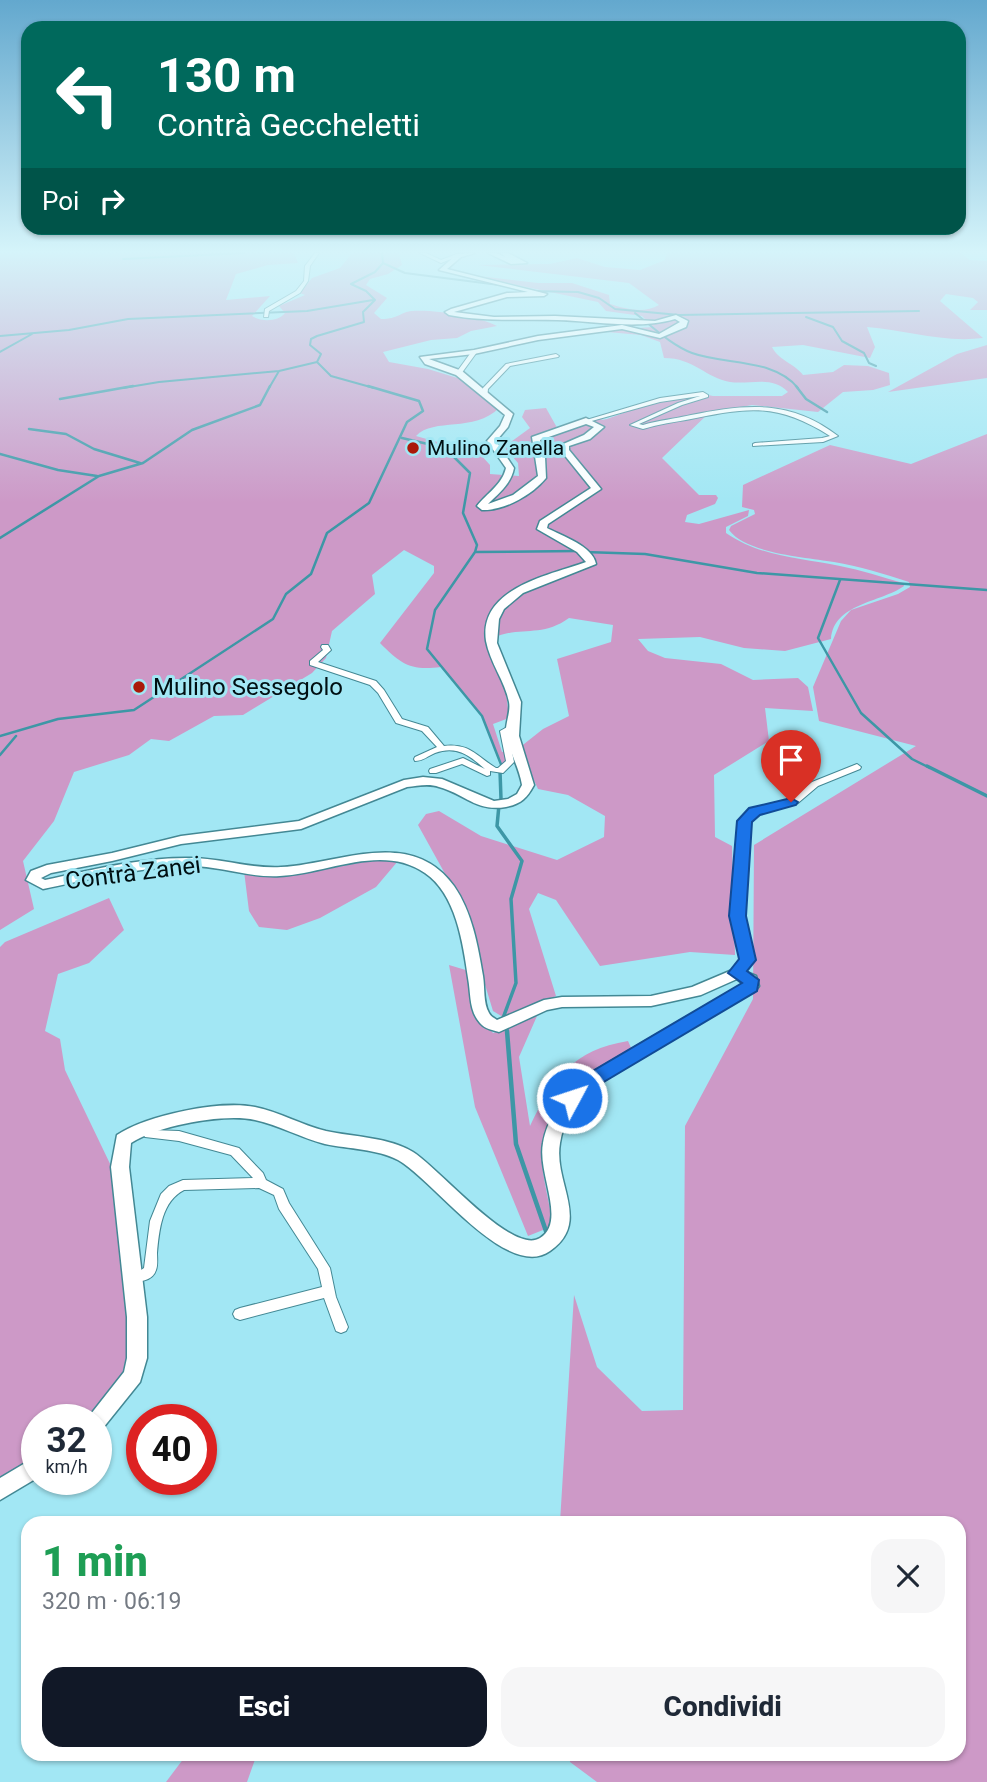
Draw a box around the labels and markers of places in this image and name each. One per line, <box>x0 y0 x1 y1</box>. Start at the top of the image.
place label: Mulino Zanella <box>427 436 564 460</box>
marker: Mulino Zanella <box>405 440 421 456</box>
place label: Mulino Sessegolo <box>153 673 343 701</box>
marker: Mulino Sessegolo <box>131 679 147 695</box>
pin <box>761 730 821 802</box>

